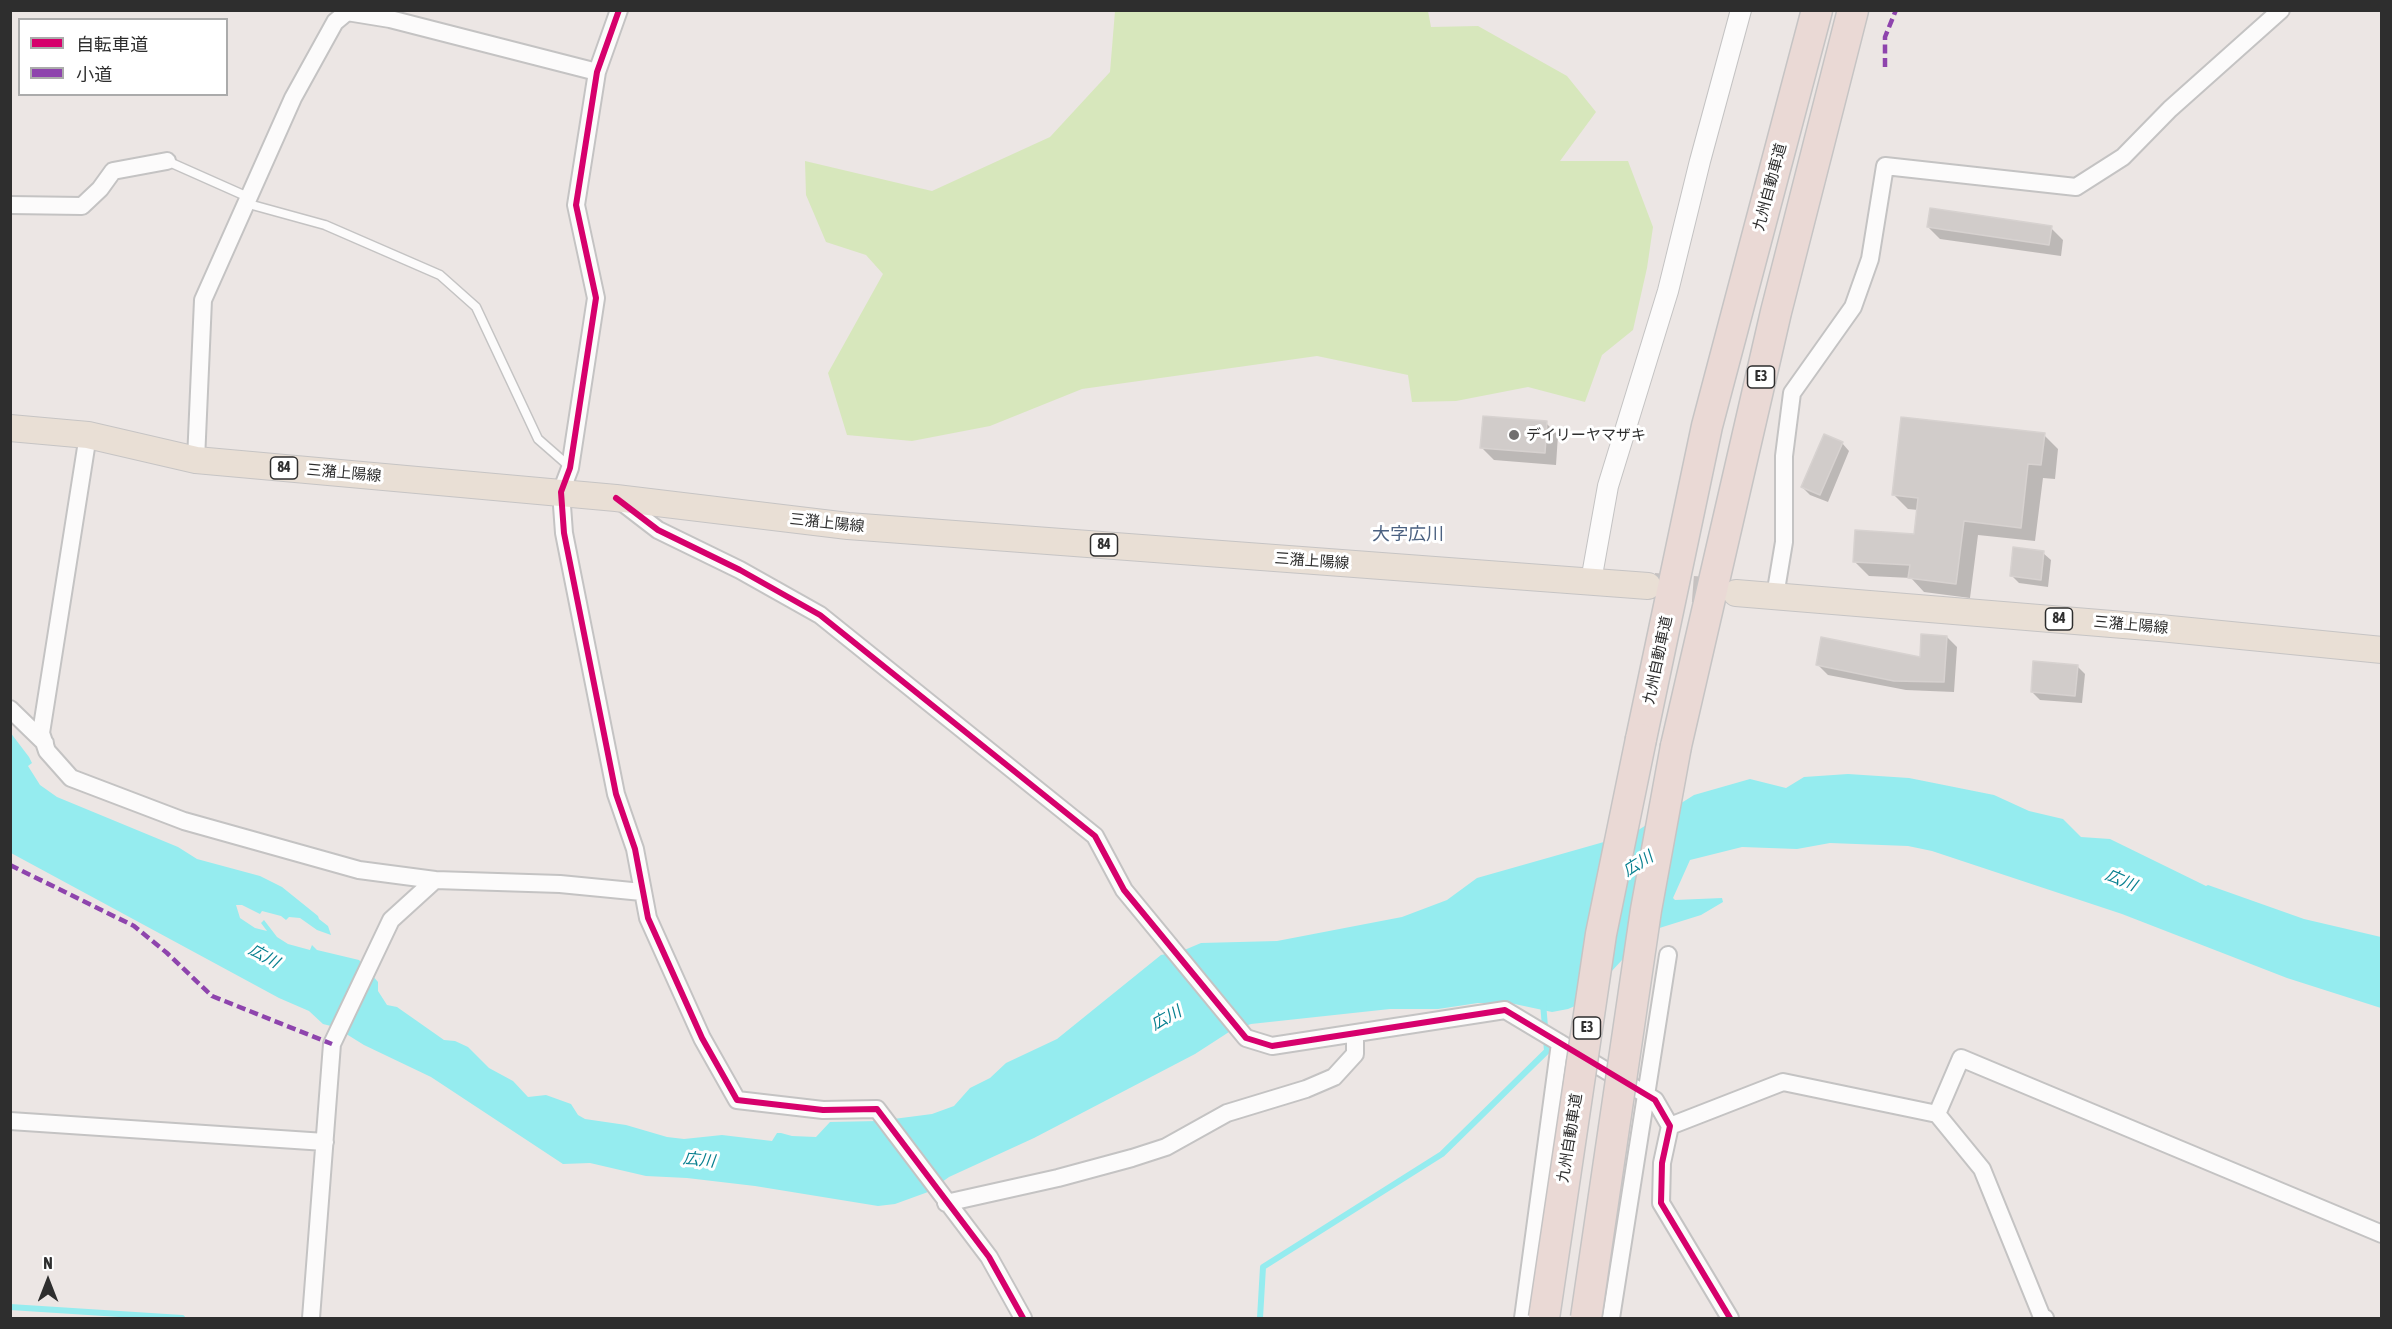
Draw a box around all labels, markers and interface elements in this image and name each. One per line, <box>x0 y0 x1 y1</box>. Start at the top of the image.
legend <box>18 18 228 96</box>
text: 自転車道 <box>76 34 148 55</box>
text: 小道 <box>76 64 112 85</box>
street label: 九州自動車道 <box>1750 141 1790 233</box>
road number: E3 <box>1748 366 1774 388</box>
place label: デイリーヤマザキ <box>1526 426 1646 444</box>
marker: デイリーヤマザキ <box>1507 428 1521 442</box>
road number: 84 <box>270 457 298 479</box>
street label: 三潴上陽線 <box>306 461 382 485</box>
street label: 三潴上陽線 <box>789 510 865 536</box>
district label: 大字広川 <box>1372 523 1444 545</box>
road number: 84 <box>1090 534 1118 556</box>
street label: 三潴上陽線 <box>1274 549 1350 573</box>
road number: 84 <box>2046 608 2072 630</box>
street label: 三潴上陽線 <box>2093 613 2169 637</box>
street label: 九州自動車道 <box>1640 614 1676 706</box>
water label: 広川 <box>1619 847 1657 881</box>
water label: 広川 <box>2103 865 2139 895</box>
water label: 広川 <box>245 940 283 972</box>
water label: 広川 <box>1147 1002 1185 1034</box>
road number: E3 <box>1574 1017 1600 1039</box>
street label: 九州自動車道 <box>1554 1092 1586 1184</box>
water label: 広川 <box>682 1149 716 1171</box>
north arrow <box>18 1251 78 1311</box>
text: N <box>43 1254 53 1272</box>

